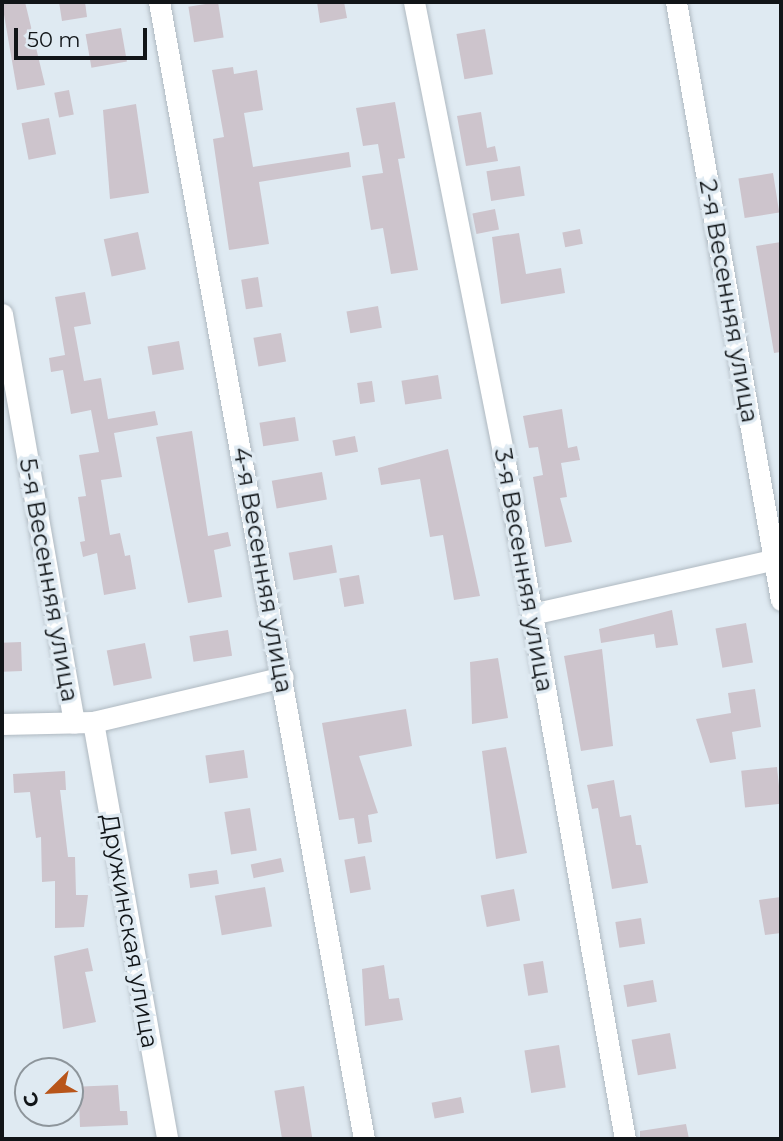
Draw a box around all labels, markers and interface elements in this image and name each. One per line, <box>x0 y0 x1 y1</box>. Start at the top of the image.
scale bar <box>18 14 150 58</box>
text: 50 m <box>27 27 81 52</box>
street label: 2-я Весенняя улица <box>693 177 765 425</box>
street label: 4-я Весенняя улица <box>227 445 299 695</box>
street label: 3-я Весенняя улица <box>488 446 560 694</box>
street label: 5-я Весенняя улица <box>13 456 85 704</box>
street label: Дружинская улица <box>95 812 165 1050</box>
north arrow <box>14 1057 84 1127</box>
text: С <box>18 1089 45 1111</box>

